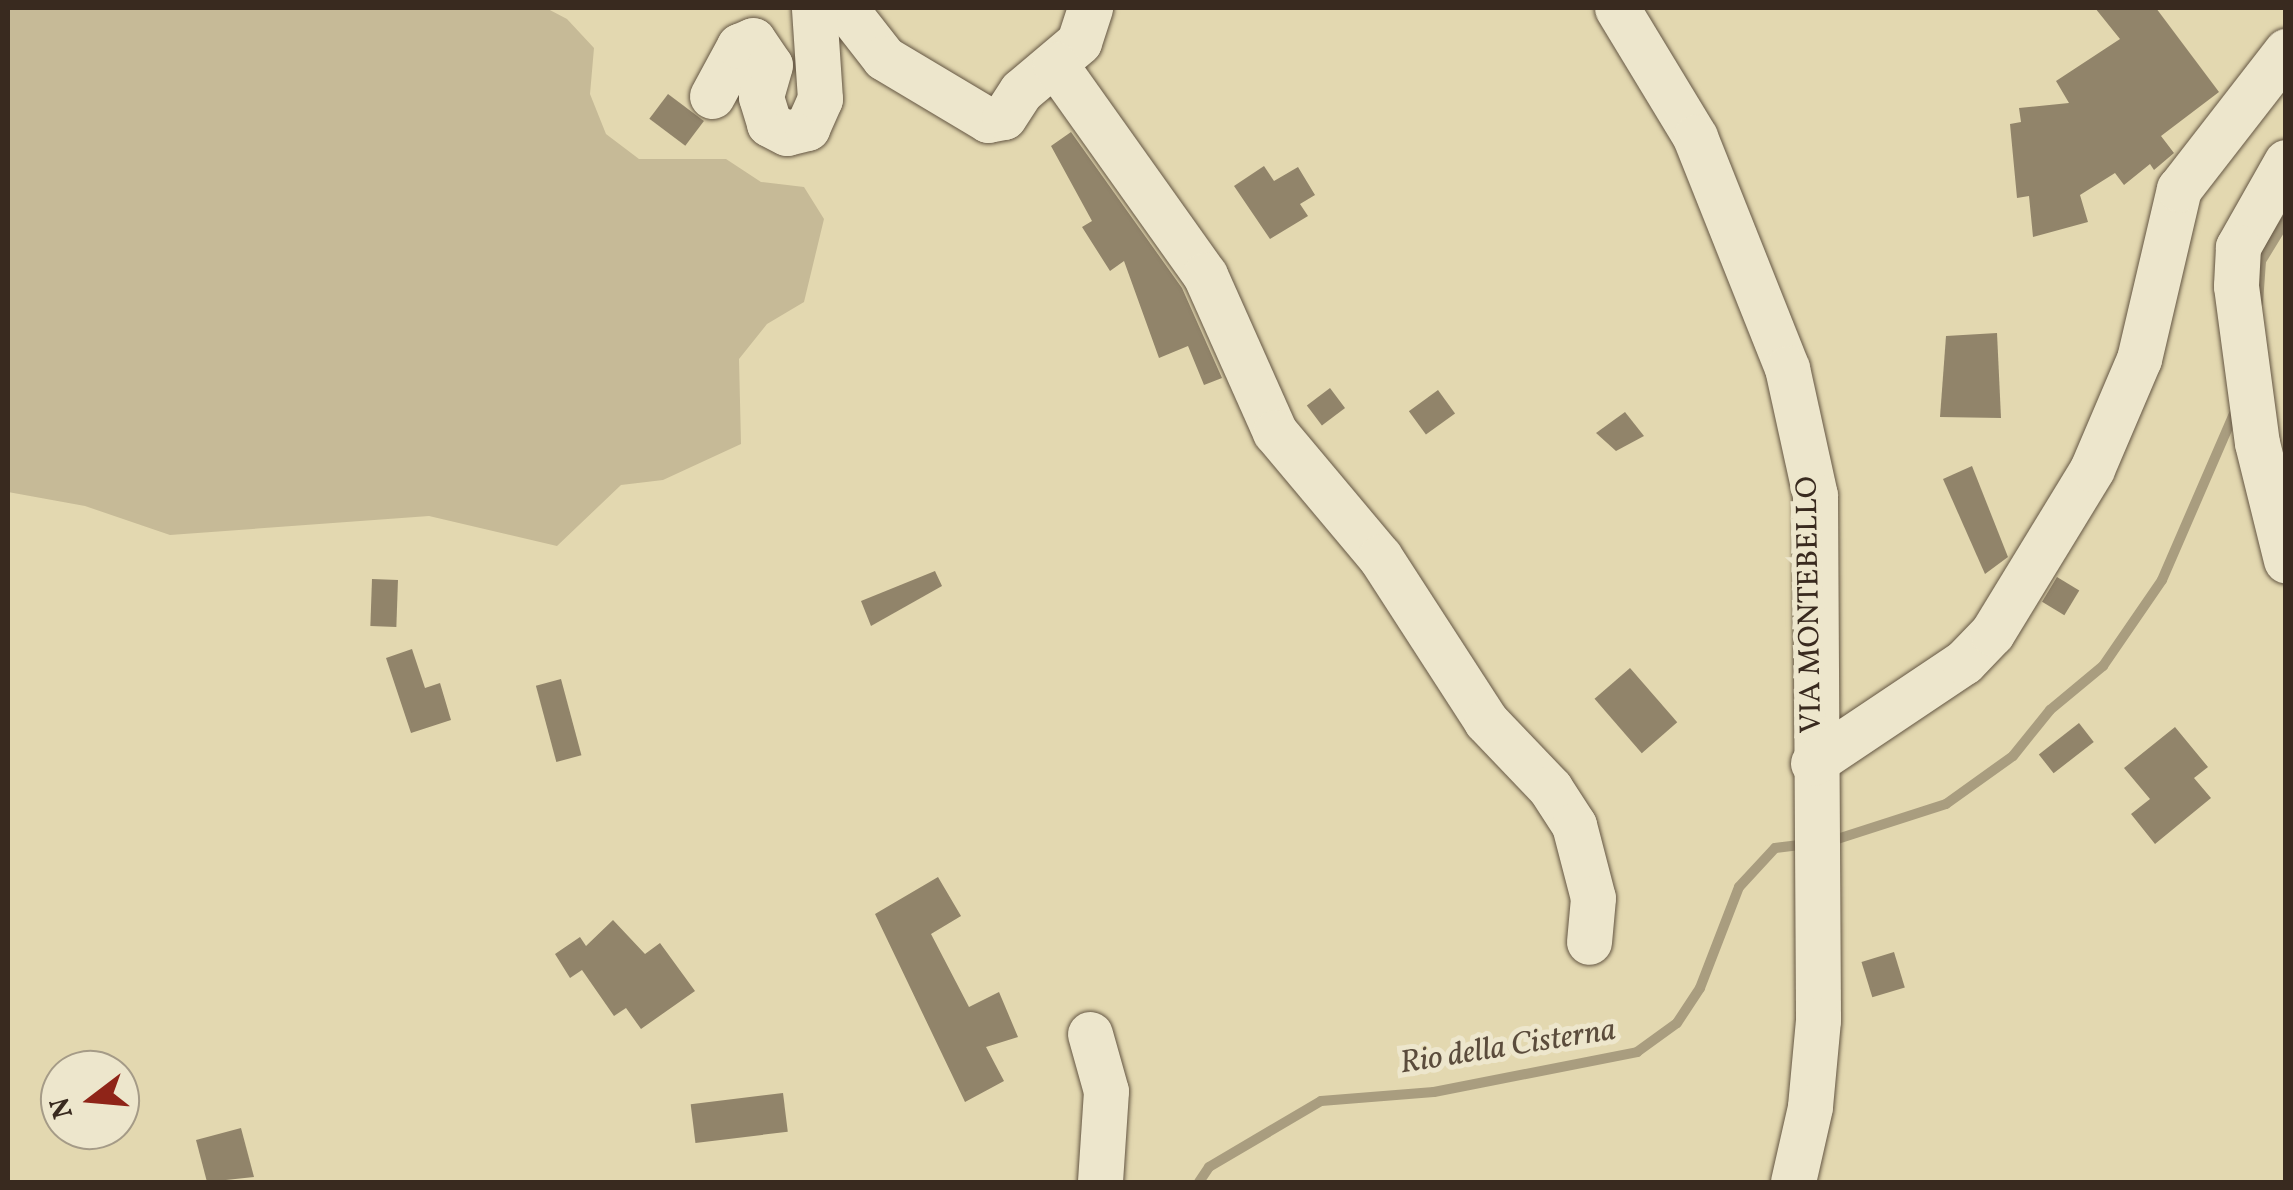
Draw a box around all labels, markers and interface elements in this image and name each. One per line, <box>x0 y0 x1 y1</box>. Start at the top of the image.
street label: VIA MONTEBELLO <box>1790 476 1830 734</box>
water label: Rio della Cisterna <box>1397 1012 1619 1084</box>
north arrow <box>40 1050 140 1150</box>
text: N <box>41 1093 84 1123</box>

